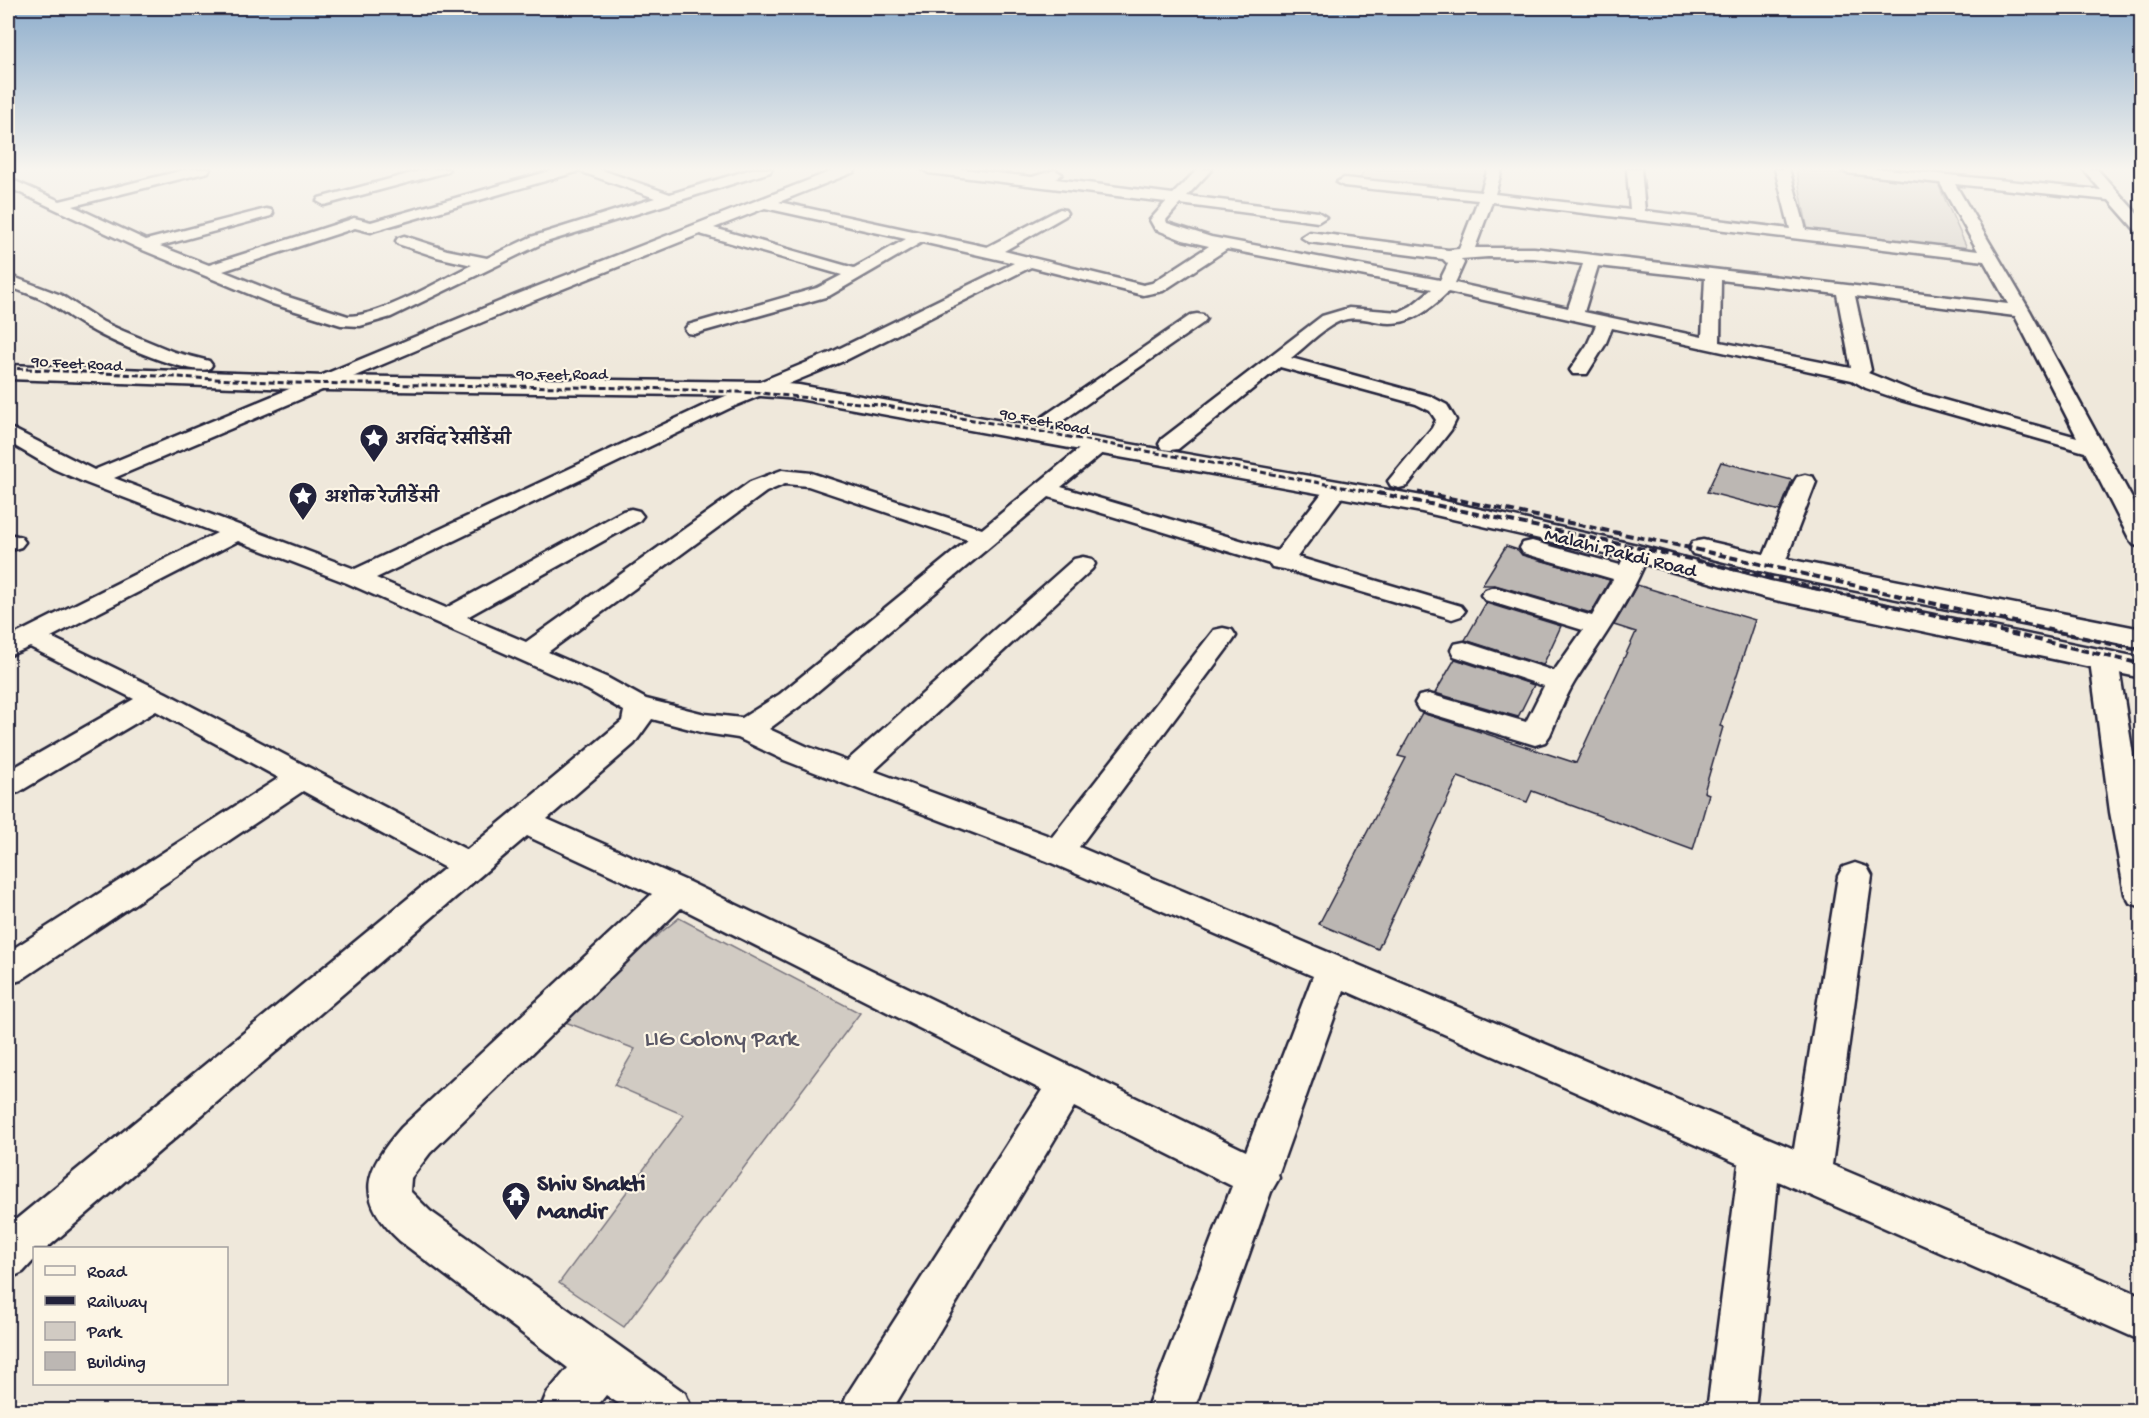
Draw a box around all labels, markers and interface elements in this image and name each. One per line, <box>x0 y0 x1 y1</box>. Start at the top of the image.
street label: 90 Feet Road <box>30 354 124 377</box>
street label: 90 Feet Road <box>516 367 609 386</box>
street label: 90 Feet Road <box>997 405 1092 442</box>
place icon: अरविंद रेसीडेंसी <box>358 422 390 464</box>
place label: अरविंद रेसीडेंसी <box>395 425 512 451</box>
place icon: अशोक रेजीडेंसी <box>287 480 319 522</box>
place label: अशोक रेजीडेंसी <box>324 483 440 509</box>
street label: Malahi Pakdi Road <box>1542 524 1701 585</box>
park label: LIG Colony Park <box>644 1026 800 1055</box>
place label: Shiv Shakti Mandir <box>537 1171 646 1228</box>
temple icon: Shiv Shakti Mandir <box>500 1180 532 1222</box>
legend <box>33 1247 228 1385</box>
text: Road <box>87 1263 128 1284</box>
text: Railway <box>87 1293 147 1314</box>
text: Park <box>86 1323 123 1344</box>
text: Building <box>86 1353 146 1374</box>

